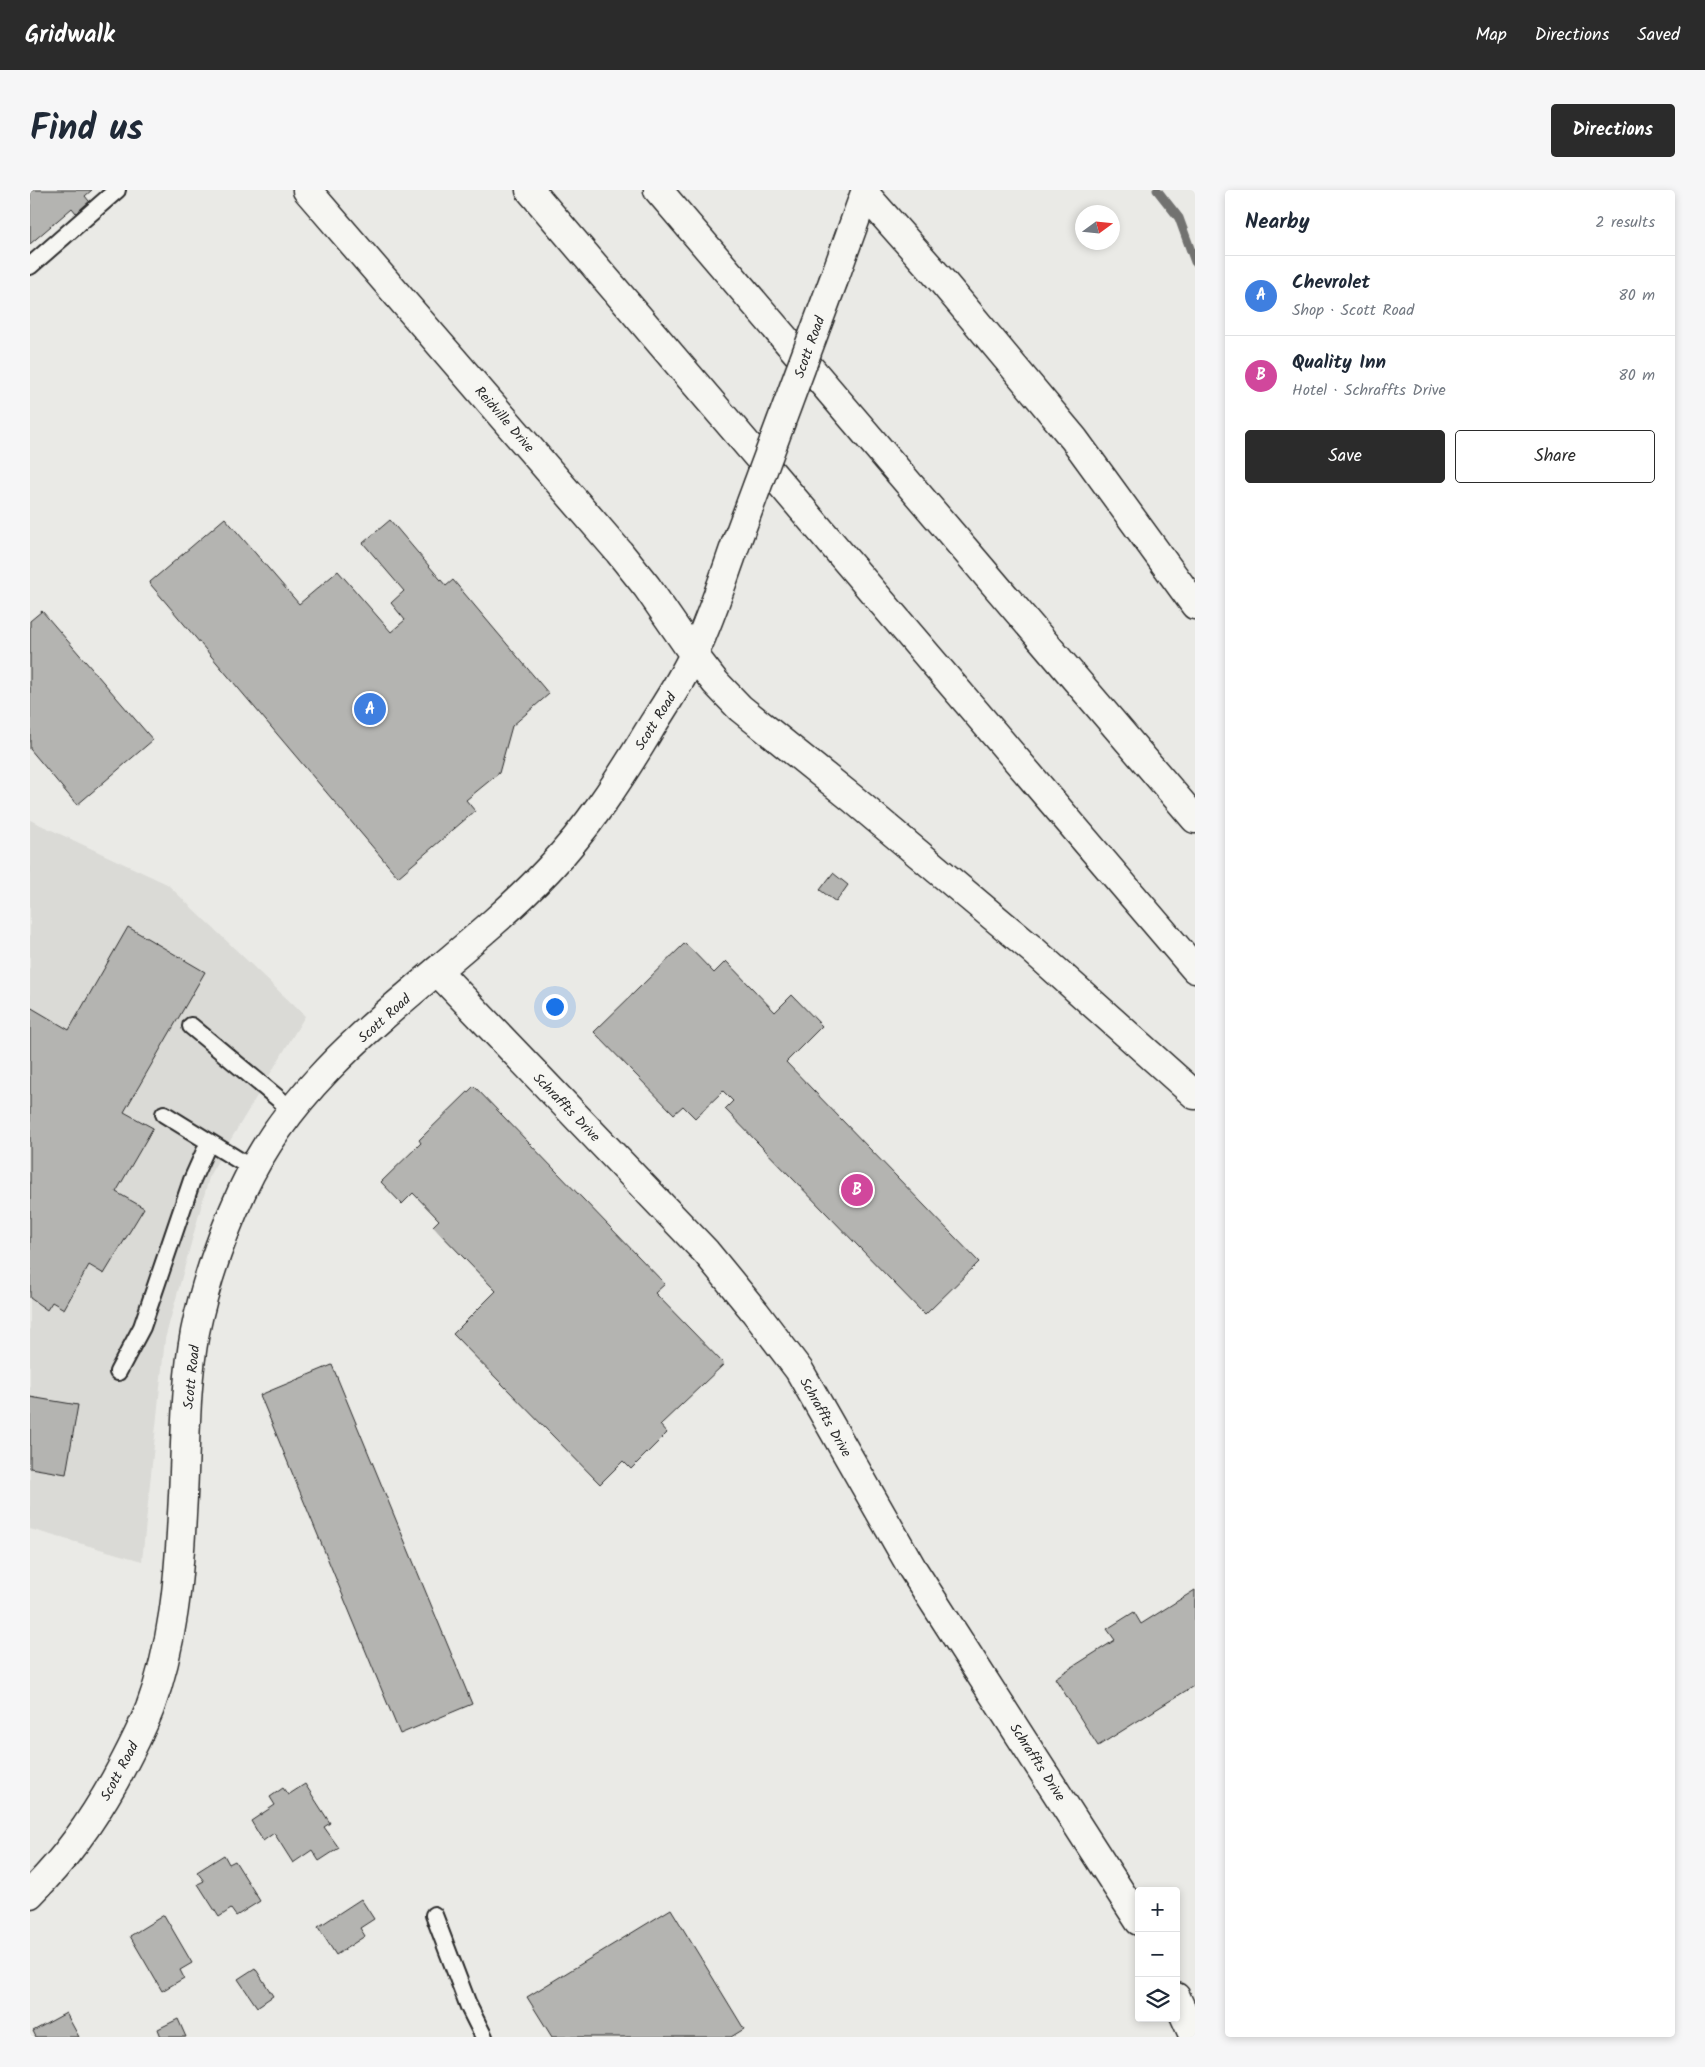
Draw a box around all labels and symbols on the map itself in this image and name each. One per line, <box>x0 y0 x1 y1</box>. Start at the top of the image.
north arrow <box>1075 205 1120 250</box>
street label: Scott Road <box>789 312 832 381</box>
street label: Reidville Drive <box>469 381 540 458</box>
street label: Scott Road <box>629 687 683 755</box>
pin: A <box>354 690 386 728</box>
street label: Scott Road <box>353 988 417 1049</box>
your location <box>542 994 568 1020</box>
street label: Schraffts Drive <box>527 1068 606 1148</box>
pin: B <box>841 1171 873 1209</box>
street label: Scott Road <box>178 1343 206 1410</box>
street label: Schraffts Drive <box>793 1373 857 1462</box>
street label: Schraffts Drive <box>1004 1719 1071 1806</box>
street label: Scott Road <box>95 1737 145 1805</box>

